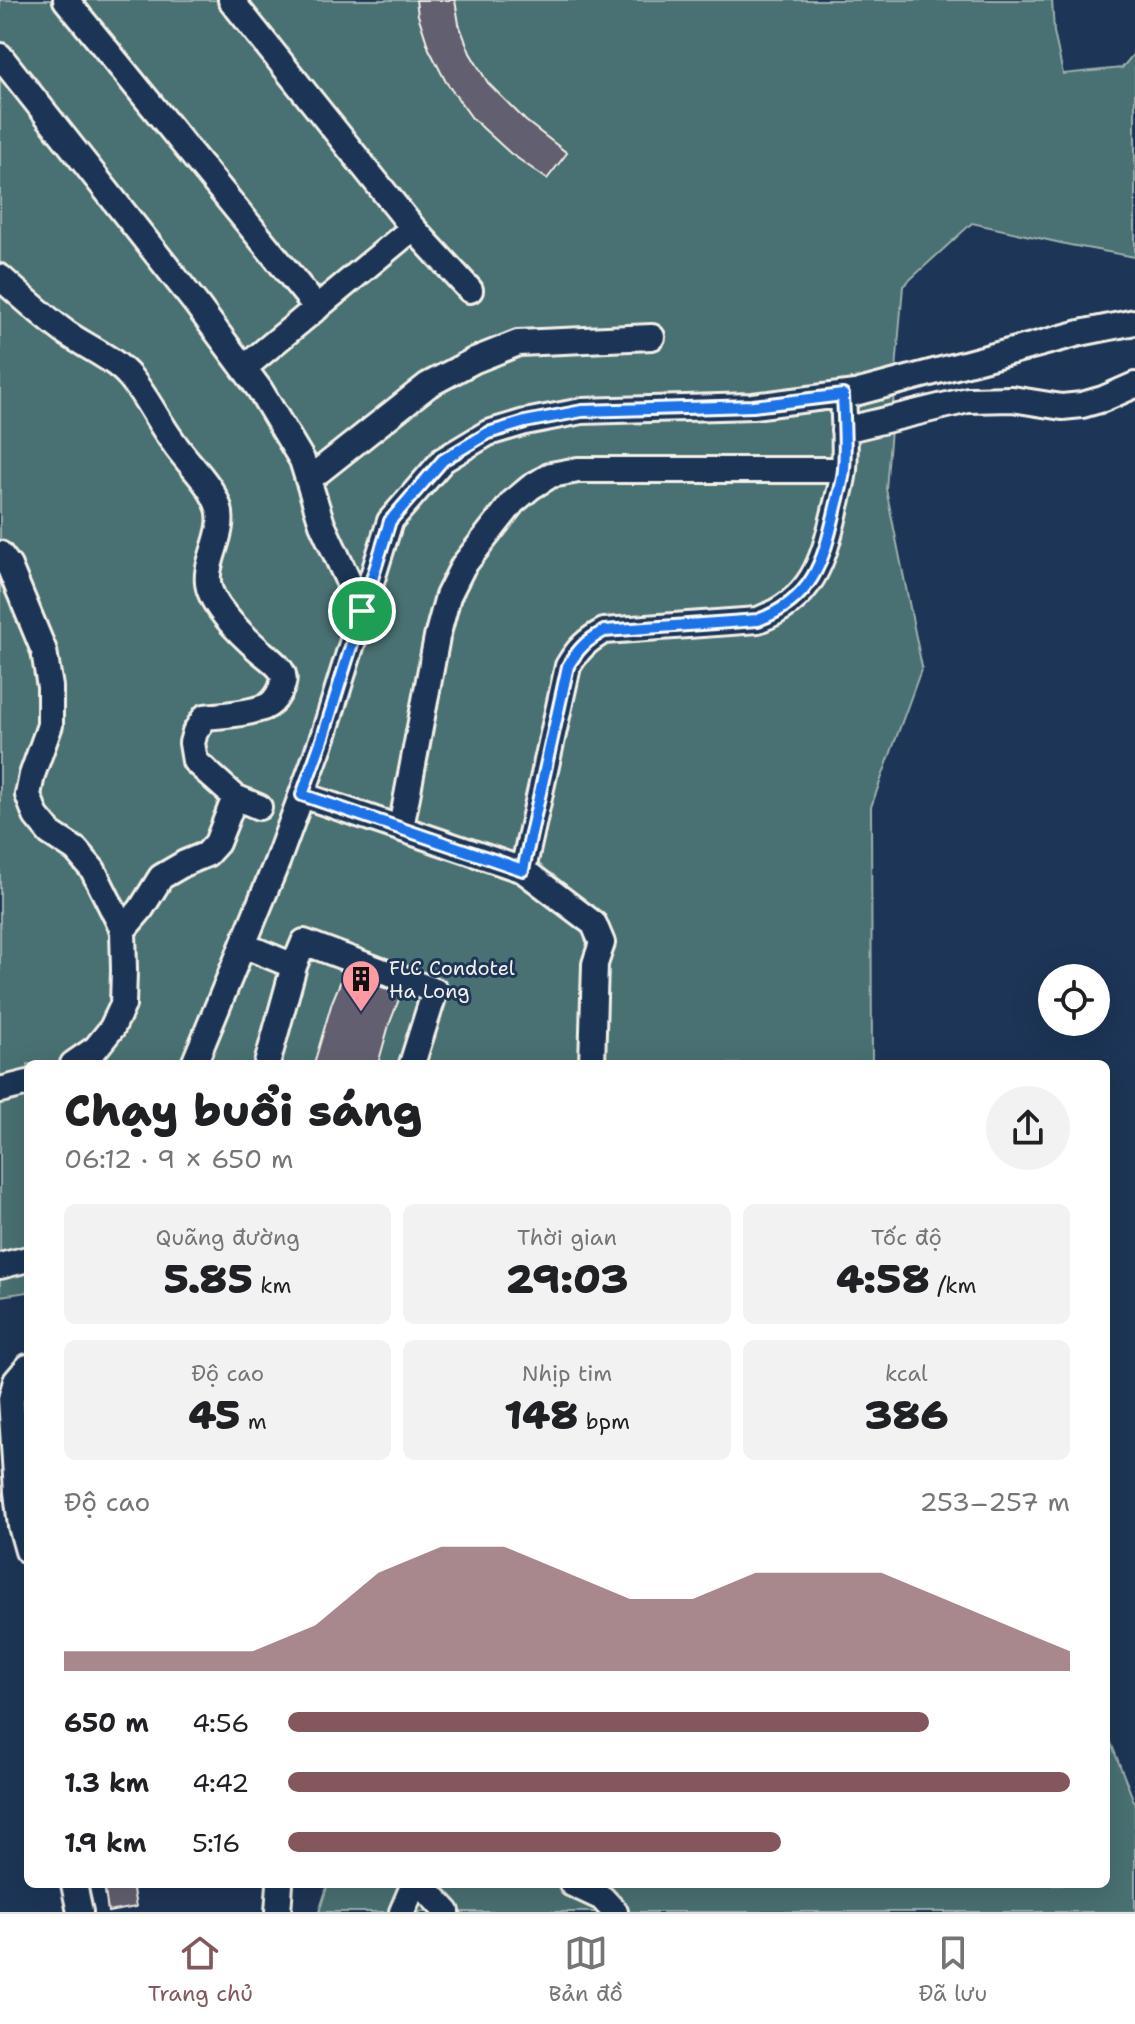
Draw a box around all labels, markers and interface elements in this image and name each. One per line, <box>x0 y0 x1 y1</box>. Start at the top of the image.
pin <box>328 577 396 645</box>
icon: arrive <box>340 589 384 633</box>
place label: FLC Condotel Ha Long <box>389 955 515 1004</box>
building icon: FLC Condotel Ha Long <box>340 958 382 1013</box>
map controls <box>1038 964 1110 1036</box>
button: locate <box>1038 964 1110 1036</box>
text: Chạy buổi sáng <box>64 1081 422 1140</box>
button: share <box>986 1086 1070 1170</box>
text: 06:12 · 9 × 650 m <box>64 1141 293 1176</box>
text: Quãng đường <box>156 1223 300 1252</box>
text: Thời gian <box>517 1223 617 1252</box>
text: Tốc độ <box>871 1223 942 1252</box>
text: 5.85 <box>164 1252 253 1306</box>
text: 29:03 <box>506 1252 628 1306</box>
text: 4:58 <box>836 1252 930 1306</box>
text: km <box>253 1271 291 1300</box>
text: /km <box>930 1271 977 1300</box>
text: Độ cao <box>191 1359 264 1388</box>
text: Nhịp tim <box>522 1359 612 1388</box>
text: kcal <box>885 1359 928 1388</box>
text: 45 <box>189 1388 240 1442</box>
text: 148 <box>504 1388 578 1442</box>
text: 386 <box>864 1388 948 1442</box>
text: m <box>240 1407 267 1436</box>
text: bpm <box>578 1407 630 1436</box>
text: Độ cao <box>64 1484 150 1519</box>
text: 253–257 m <box>919 1484 1070 1519</box>
text: 650 m <box>64 1705 149 1740</box>
text: 4:56 <box>192 1705 249 1740</box>
text: 1.3 km <box>64 1765 149 1800</box>
text: 4:42 <box>192 1765 249 1800</box>
text: 1.9 km <box>64 1825 146 1860</box>
text: 5:16 <box>192 1825 240 1860</box>
tab: Trang chủ <box>148 1931 253 2008</box>
tab: Bản đồ <box>549 1931 623 2008</box>
tab: Đã lưu <box>918 1931 987 2008</box>

